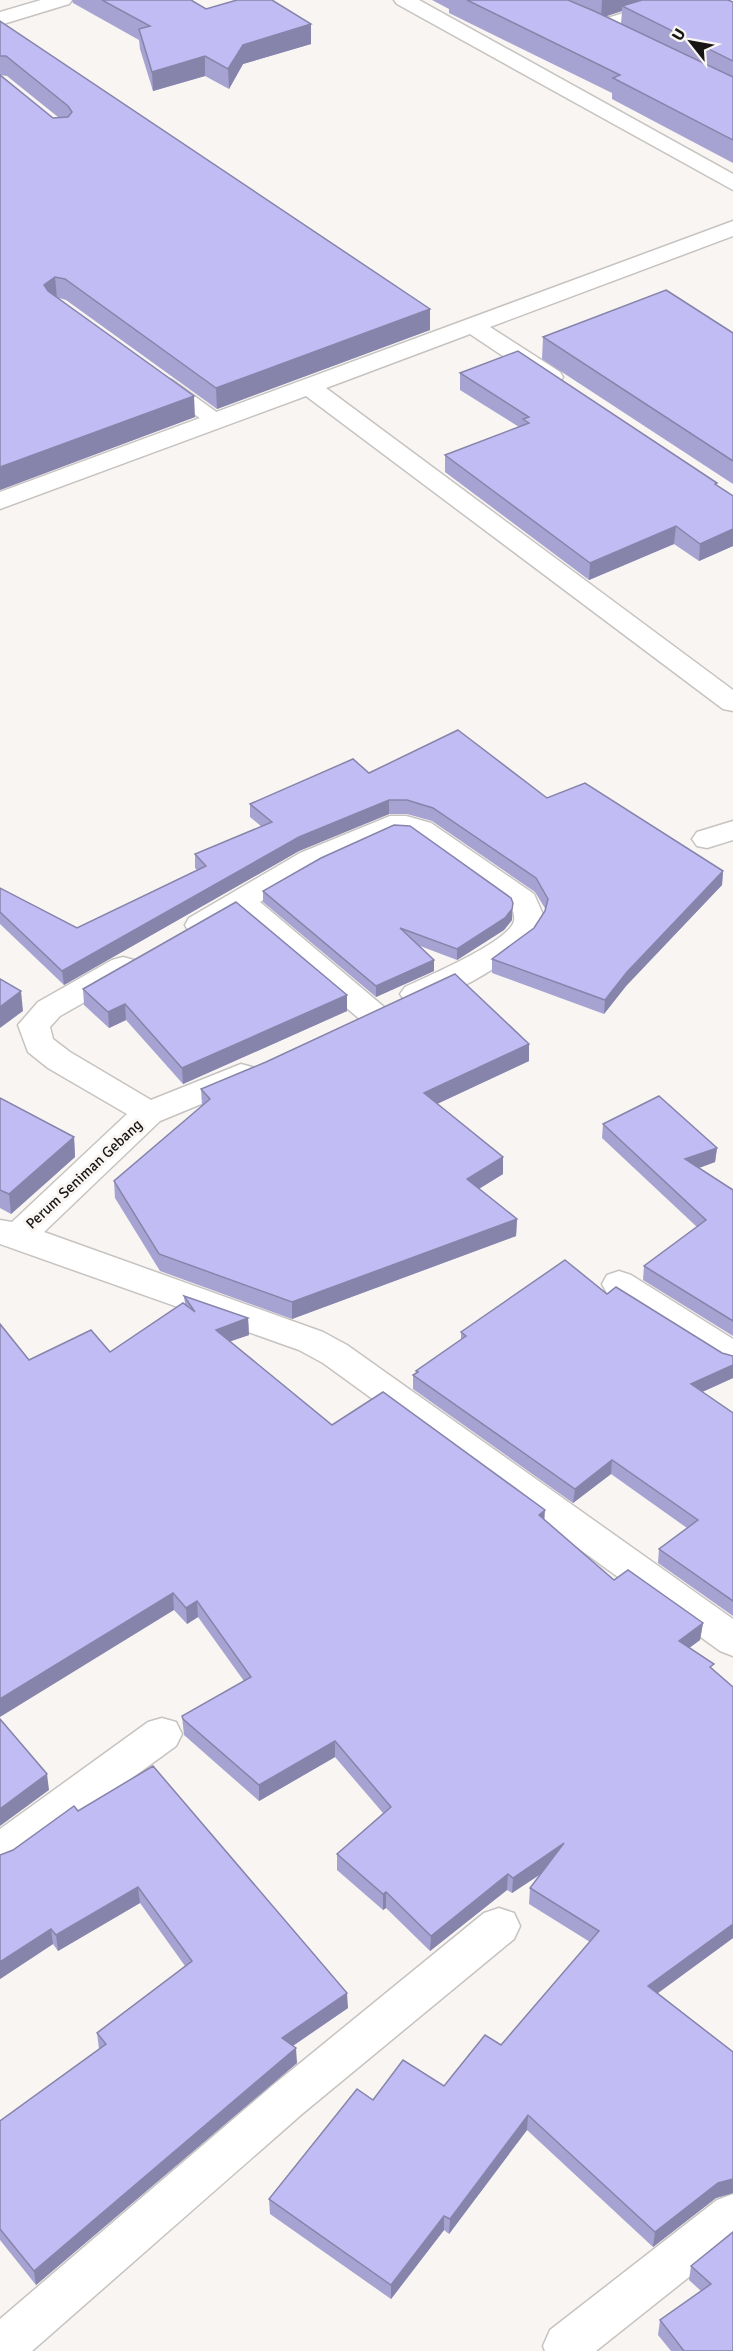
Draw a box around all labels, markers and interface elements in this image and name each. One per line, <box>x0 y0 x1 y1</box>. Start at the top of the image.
north arrow <box>661 12 721 72</box>
text: U <box>668 25 690 45</box>
street label: Perum Seniman Gebang <box>22 1115 146 1233</box>

